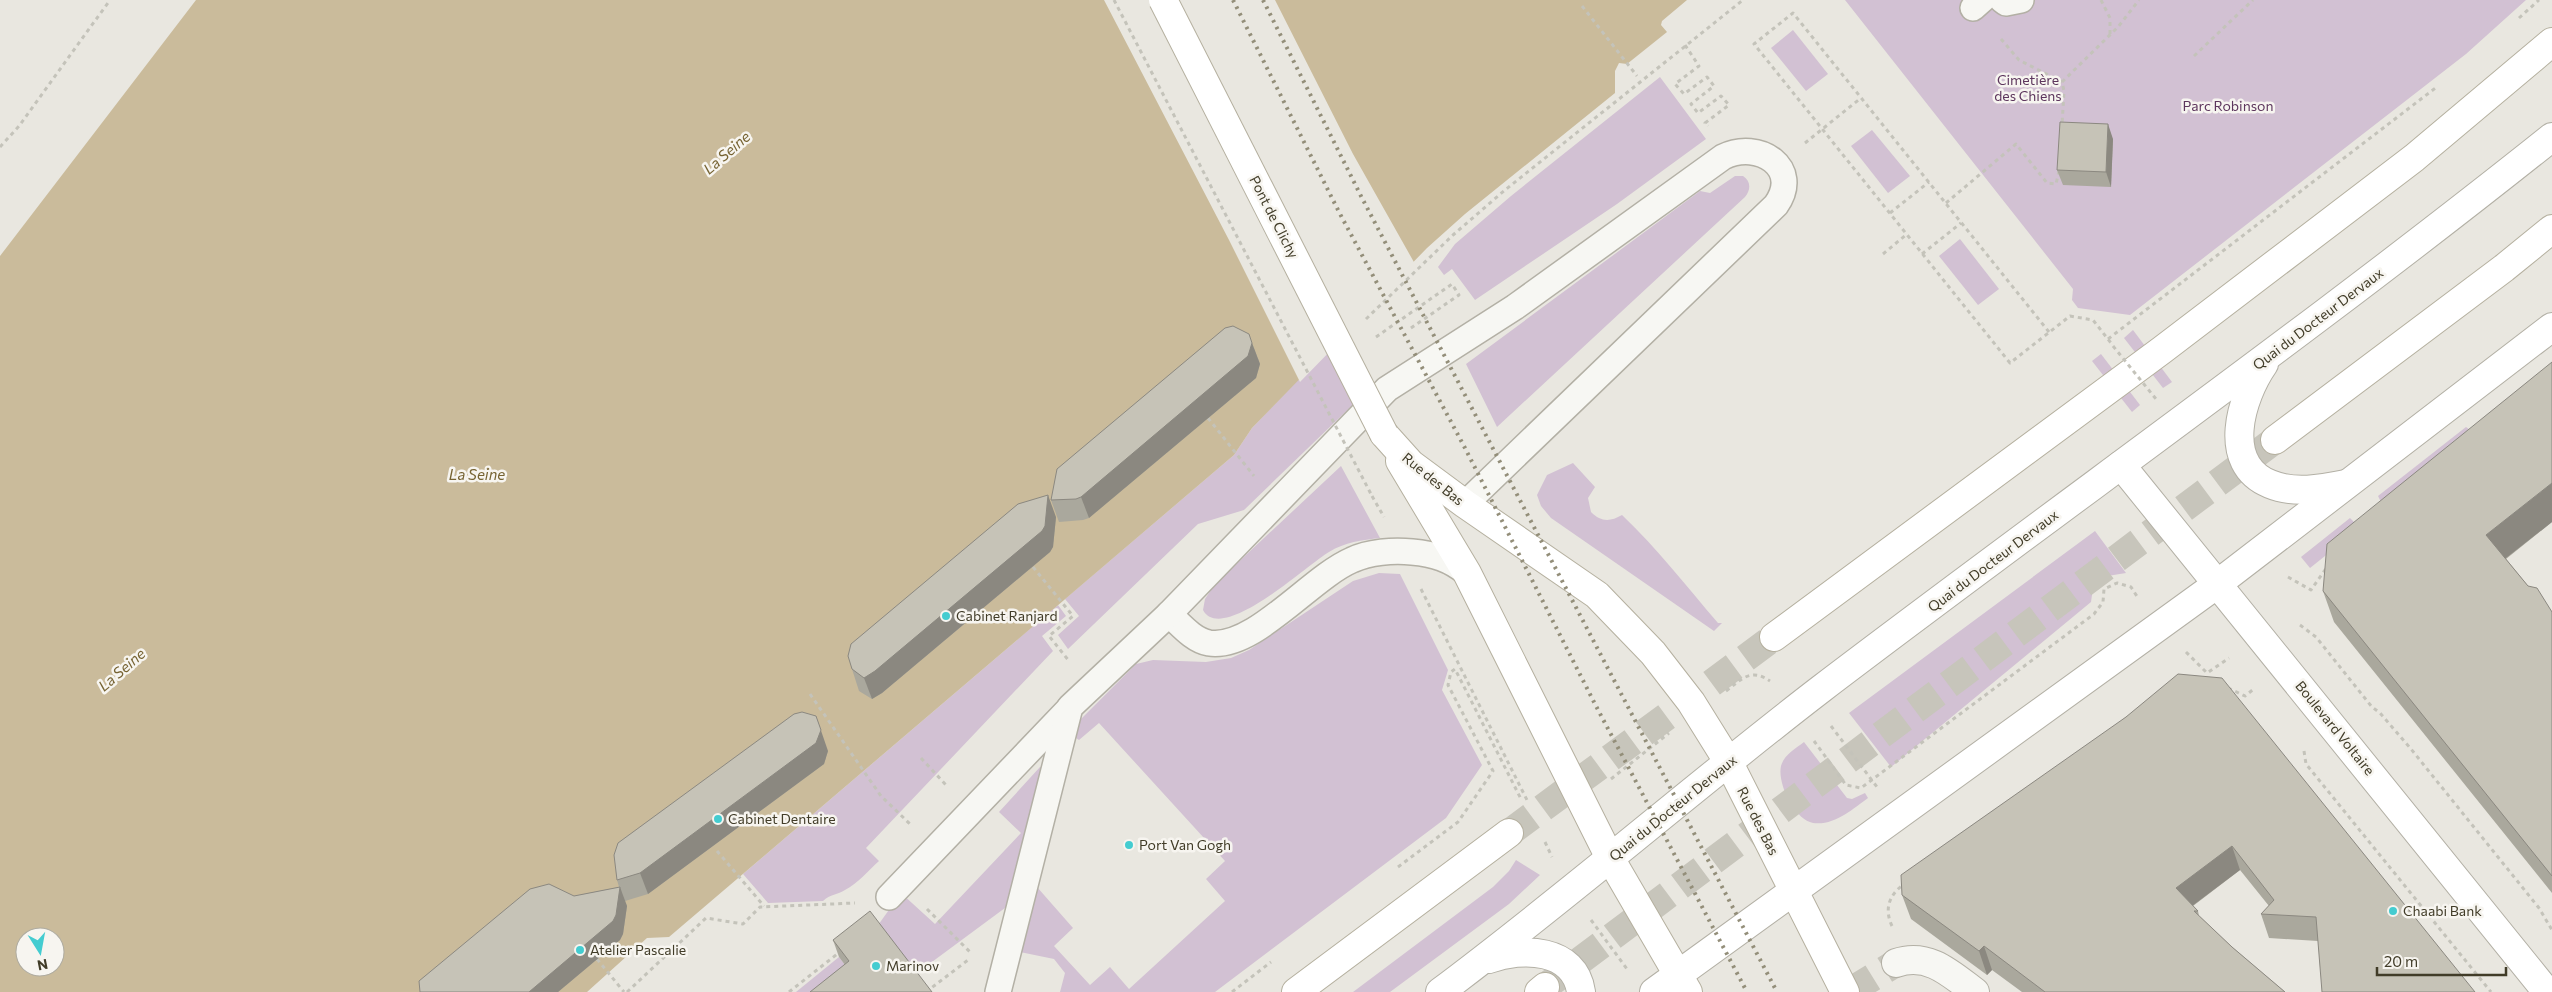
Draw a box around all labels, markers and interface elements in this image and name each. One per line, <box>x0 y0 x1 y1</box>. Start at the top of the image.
park label: Cimetière des Chiens <box>1994 71 2062 104</box>
park label: Parc Robinson <box>2182 97 2274 114</box>
water label: La Seine <box>699 127 754 178</box>
street label: Pont de Clichy <box>1246 173 1303 261</box>
street label: Quai du Docteur Dervaux <box>2249 264 2387 373</box>
street label: Rue des Bas <box>1399 449 1468 509</box>
water label: La Seine <box>449 465 505 483</box>
street label: Quai du Docteur Dervaux <box>1924 506 2062 615</box>
place label: Cabinet Ranjard <box>956 607 1058 624</box>
marker: Cabinet Ranjard <box>940 610 952 622</box>
water label: La Seine <box>94 644 149 695</box>
street label: Boulevard Voltaire <box>2292 677 2379 778</box>
street label: Quai du Docteur Dervaux <box>1606 751 1740 864</box>
street label: Rue des Bas <box>1734 784 1783 858</box>
place label: Cabinet Dentaire <box>728 810 836 827</box>
marker: Cabinet Dentaire <box>712 813 724 825</box>
place label: Port Van Gogh <box>1139 836 1231 853</box>
marker: Port Van Gogh <box>1123 839 1135 851</box>
place label: Chaabi Bank <box>2403 902 2482 919</box>
marker: Chaabi Bank <box>2387 905 2399 917</box>
north arrow <box>15 927 65 977</box>
place label: Atelier Pascalie <box>590 941 686 958</box>
marker: Atelier Pascalie <box>574 944 586 956</box>
scale bar <box>2377 944 2506 976</box>
text: 20 m <box>2384 952 2418 970</box>
text: N <box>36 956 49 975</box>
place label: Marinov <box>886 957 939 974</box>
marker: Marinov <box>870 960 882 972</box>

